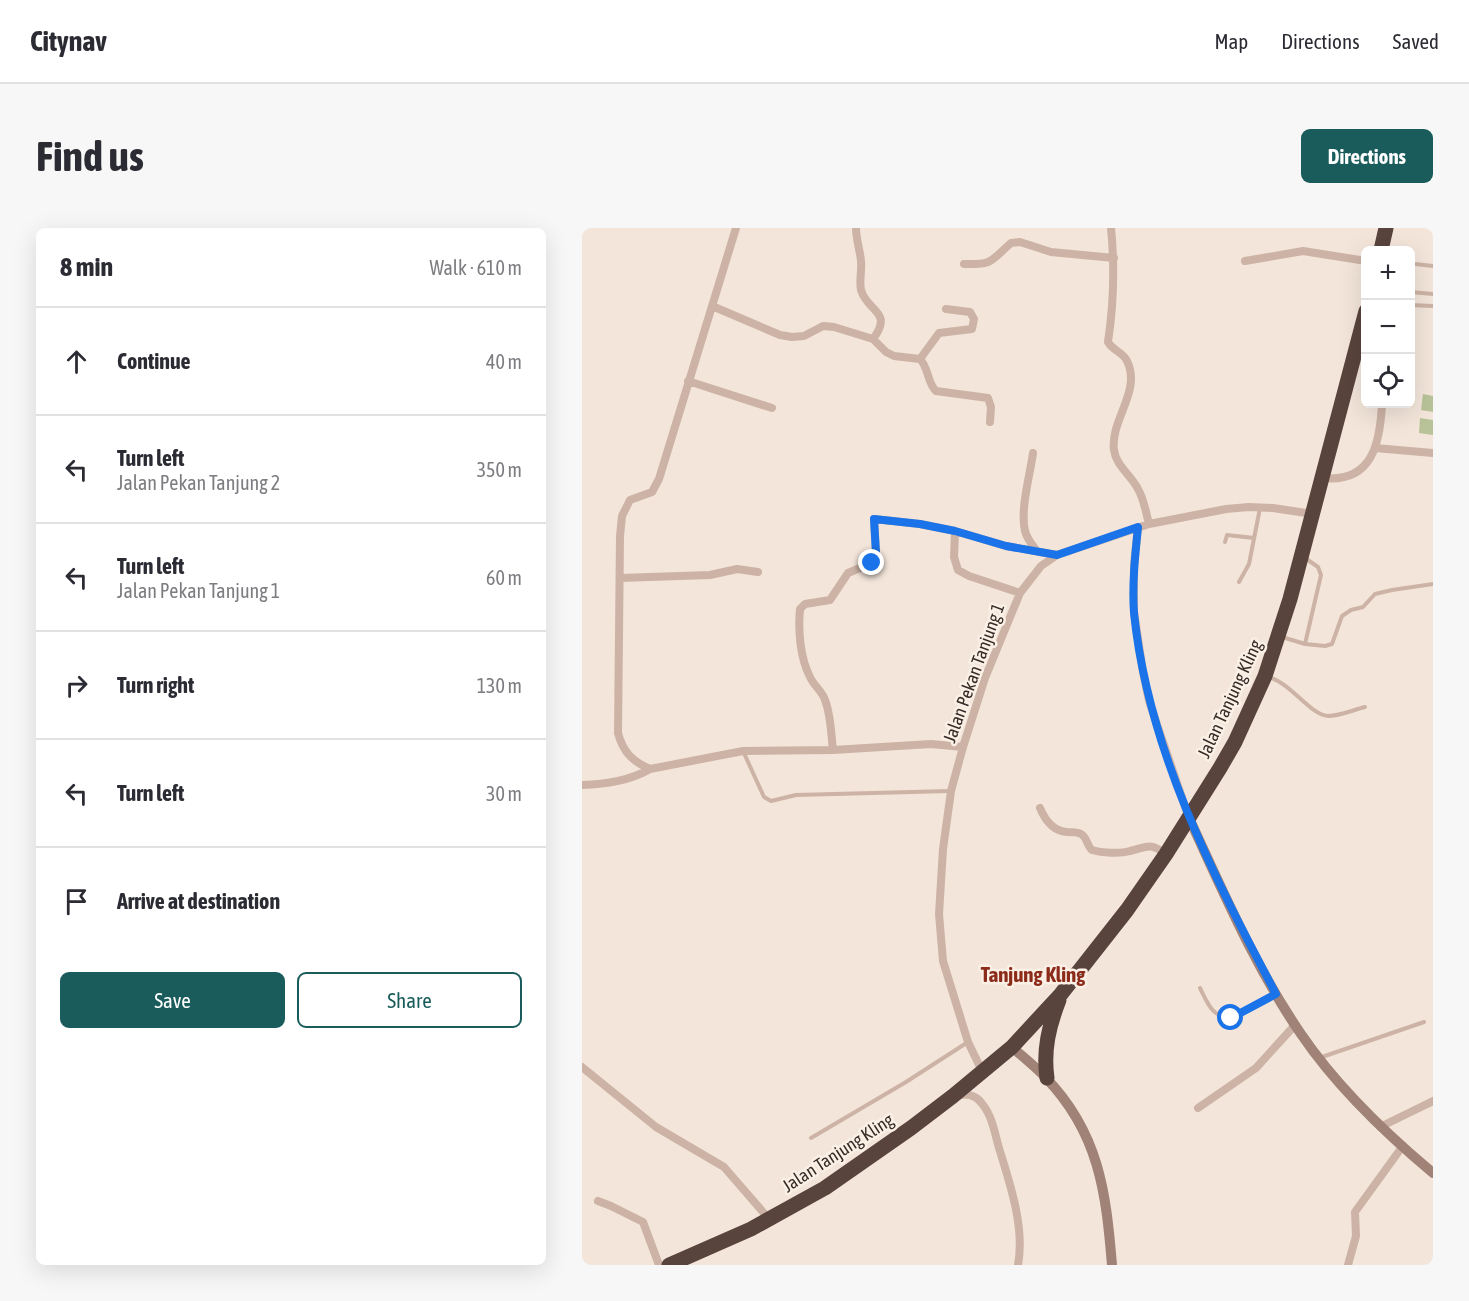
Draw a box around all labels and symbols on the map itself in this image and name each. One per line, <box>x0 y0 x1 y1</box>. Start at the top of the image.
route end <box>858 549 884 575</box>
street label: Jalan Pekan Tanjung 1 <box>939 600 1008 745</box>
street label: Jalan Tanjung Kling <box>1193 636 1266 761</box>
district label: Tanjung Kling <box>981 962 1086 986</box>
route start <box>1217 1004 1243 1030</box>
street label: Jalan Tanjung Kling <box>778 1109 897 1196</box>

